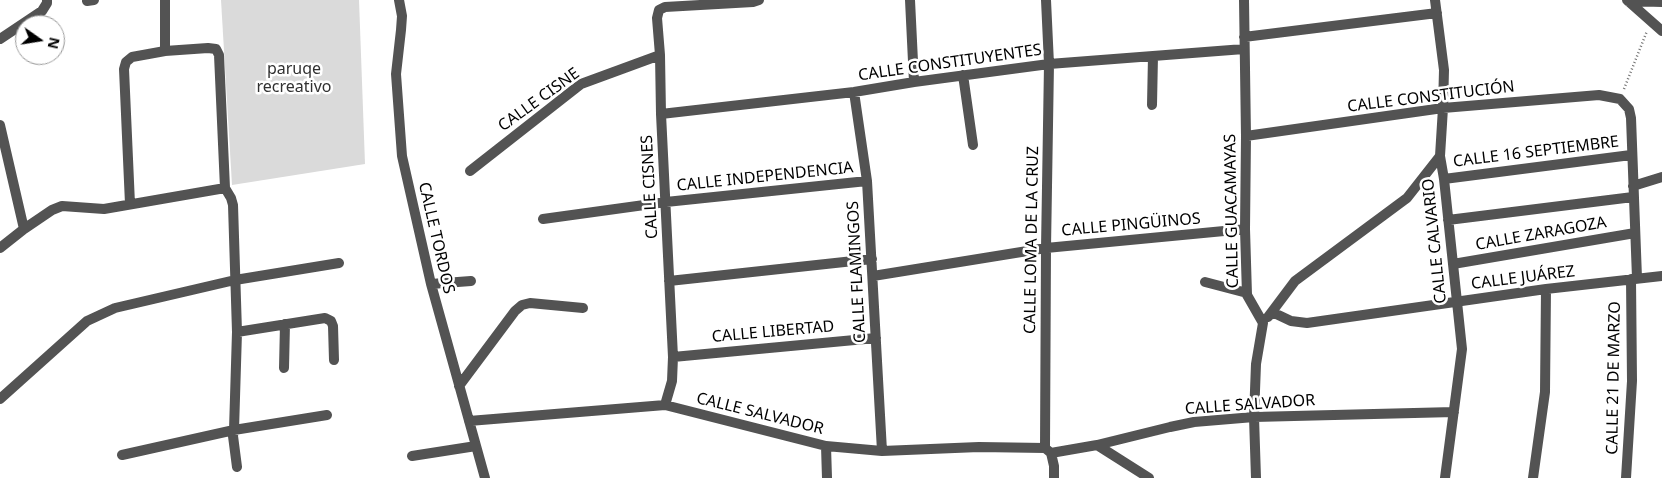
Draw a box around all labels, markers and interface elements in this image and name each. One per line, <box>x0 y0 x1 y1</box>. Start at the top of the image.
north arrow <box>15 15 65 65</box>
text: N <box>44 36 65 51</box>
street label: CALLE CONSTITUYENTES <box>857 41 1043 85</box>
park label: paruqe recreativo <box>257 59 331 97</box>
street label: CALLE CISNE <box>495 64 583 136</box>
street label: CALLE CONSTITUCIÓN <box>1346 77 1516 117</box>
street label: CALLE 16 SEPTIEMBRE <box>1452 132 1620 172</box>
street label: CALLE CISNES <box>638 134 662 240</box>
street label: CALLE GUACAMAYAS <box>1221 134 1243 288</box>
street label: CALLE LOMA DE LA CRUZ <box>1021 146 1043 334</box>
street label: CALLE INDEPENDENCIA <box>676 158 854 196</box>
street label: CALLE CALVARIO <box>1419 178 1451 304</box>
street label: CALLE TORDOS <box>414 180 458 296</box>
street label: CALLE FLAMINGOS <box>844 201 870 343</box>
street label: CALLE PINGÜINOS <box>1061 209 1201 241</box>
street label: CALLE ZARAGOZA <box>1474 213 1608 255</box>
street label: CALLE JUÁREZ <box>1470 262 1576 294</box>
street label: CALLE 21 DE MARZO <box>1603 301 1625 455</box>
street label: CALLE LIBERTAD <box>711 317 835 347</box>
street label: CALLE SALVADOR <box>694 389 826 439</box>
street label: CALLE SALVADOR <box>1184 391 1316 419</box>

